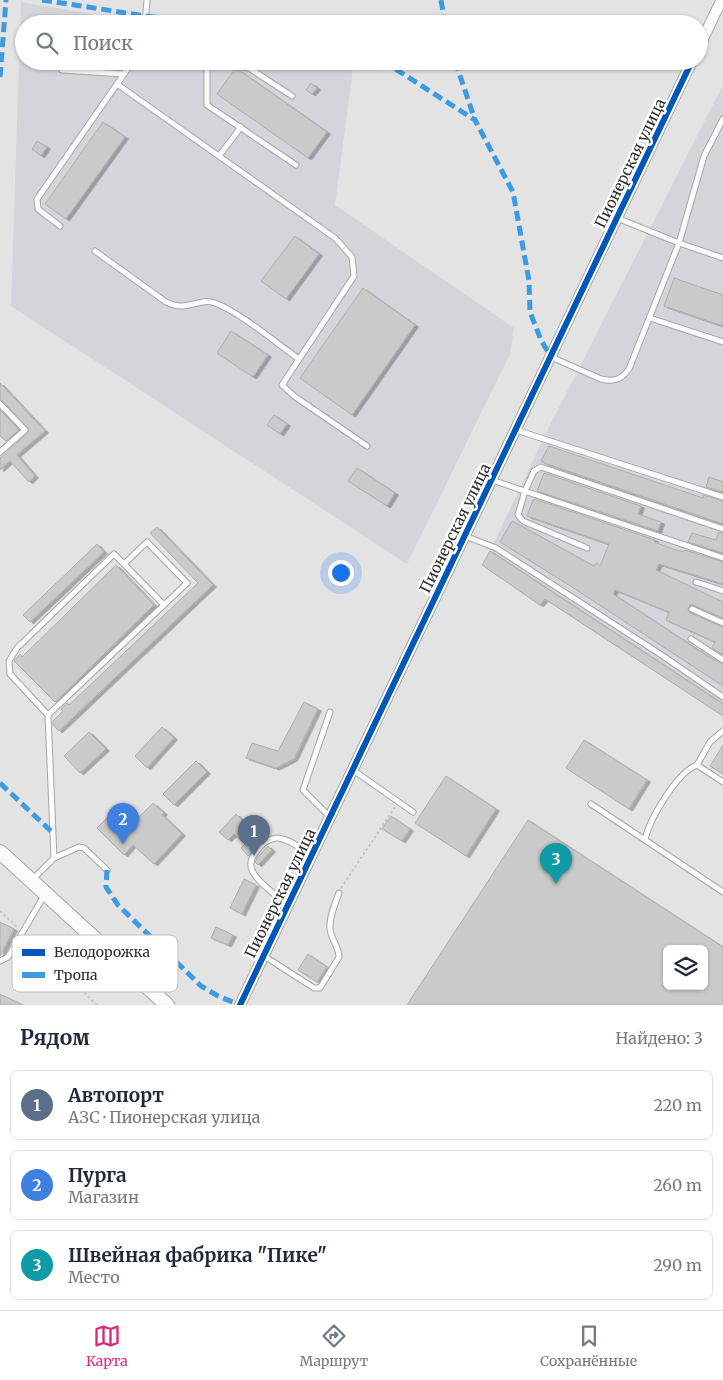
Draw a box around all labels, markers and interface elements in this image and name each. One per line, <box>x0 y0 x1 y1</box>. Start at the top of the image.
search box <box>15 15 708 70</box>
icon: search <box>33 29 61 57</box>
text: Поиск <box>73 31 133 55</box>
street label: Пионерская улица <box>590 95 670 231</box>
street label: Пионерская улица <box>415 460 495 596</box>
your location <box>328 560 354 586</box>
pin: 2 <box>107 803 139 844</box>
pin: 1 <box>238 815 270 856</box>
street label: Пионерская улица <box>240 825 320 961</box>
pin: 3 <box>540 843 572 884</box>
legend <box>12 935 178 992</box>
text: Велодорожка <box>54 943 150 961</box>
map controls <box>663 945 708 990</box>
button: layers <box>663 945 708 990</box>
text: Тропа <box>54 966 98 984</box>
text: Рядом <box>20 1024 90 1051</box>
text: Найдено: 3 <box>616 1028 703 1048</box>
text: Автопорт <box>68 1083 164 1107</box>
text: 1 <box>33 1095 41 1115</box>
text: 220 m <box>654 1095 702 1115</box>
text: АЗС · Пионерская улица <box>68 1107 260 1127</box>
text: Пурга <box>68 1163 127 1187</box>
text: 2 <box>32 1175 42 1195</box>
text: 260 m <box>653 1175 702 1195</box>
text: Магазин <box>68 1187 139 1207</box>
text: Швейная фабрика "Пике" <box>68 1243 327 1267</box>
text: 3 <box>32 1255 42 1275</box>
text: 290 m <box>653 1255 702 1275</box>
text: Место <box>68 1267 119 1287</box>
tab: Карта <box>86 1322 128 1370</box>
tab: Маршрут <box>300 1322 368 1370</box>
tab: Сохранённые <box>540 1322 637 1370</box>

